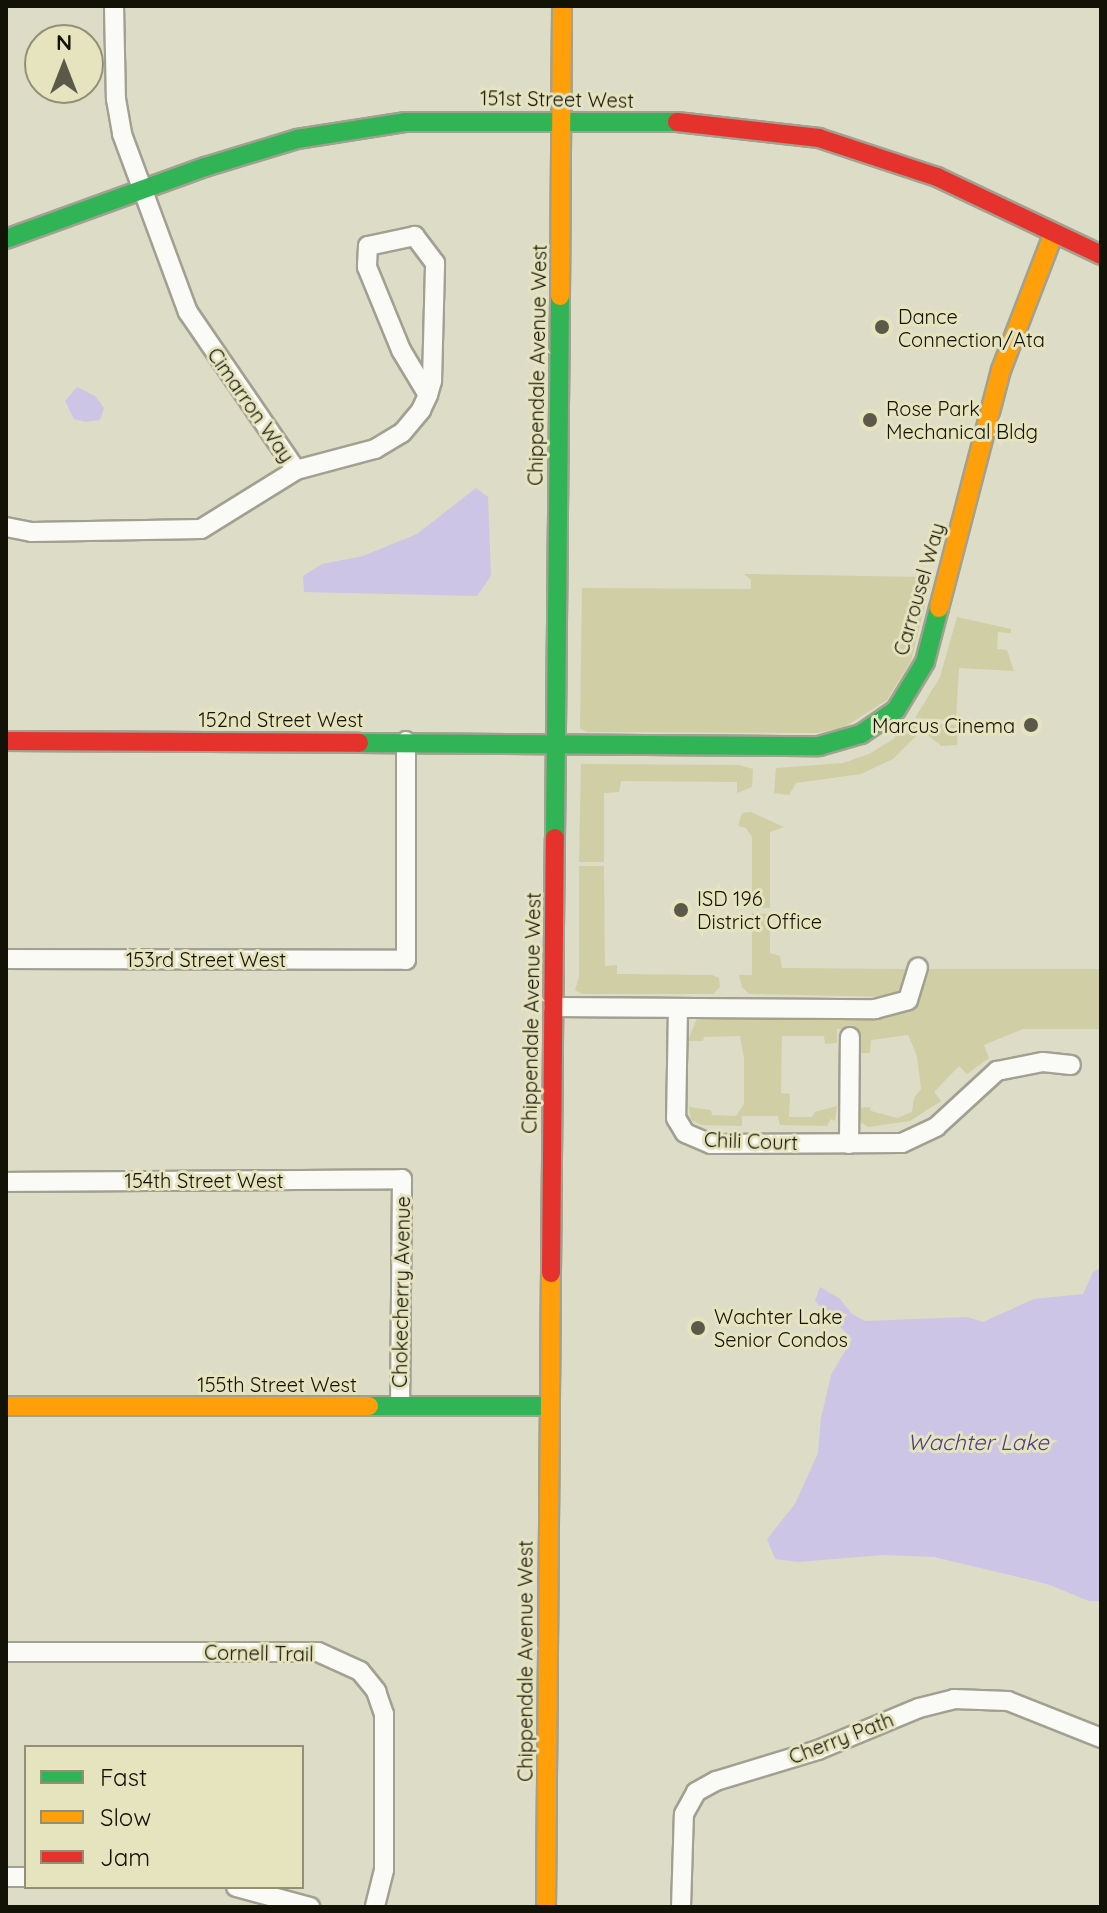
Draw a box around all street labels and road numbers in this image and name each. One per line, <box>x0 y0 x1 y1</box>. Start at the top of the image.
street label: 151st Street West <box>480 86 634 112</box>
street label: Chippendale Avenue West <box>523 244 551 486</box>
street label: Cimarron Way <box>203 343 299 467</box>
street label: Carrousel Way <box>889 520 949 658</box>
street label: 152nd Street West <box>198 707 364 731</box>
street label: Chippendale Avenue West <box>517 892 545 1134</box>
street label: 153rd Street West <box>126 947 286 971</box>
street label: Chili Court <box>704 1127 798 1155</box>
street label: 154th Street West <box>124 1168 284 1192</box>
street label: Chokecherry Avenue <box>387 1196 415 1388</box>
street label: 155th Street West <box>197 1372 357 1396</box>
street label: Chippendale Avenue West <box>513 1540 537 1782</box>
street label: Cornell Trail <box>204 1640 314 1666</box>
street label: Cherry Path <box>785 1707 897 1769</box>

